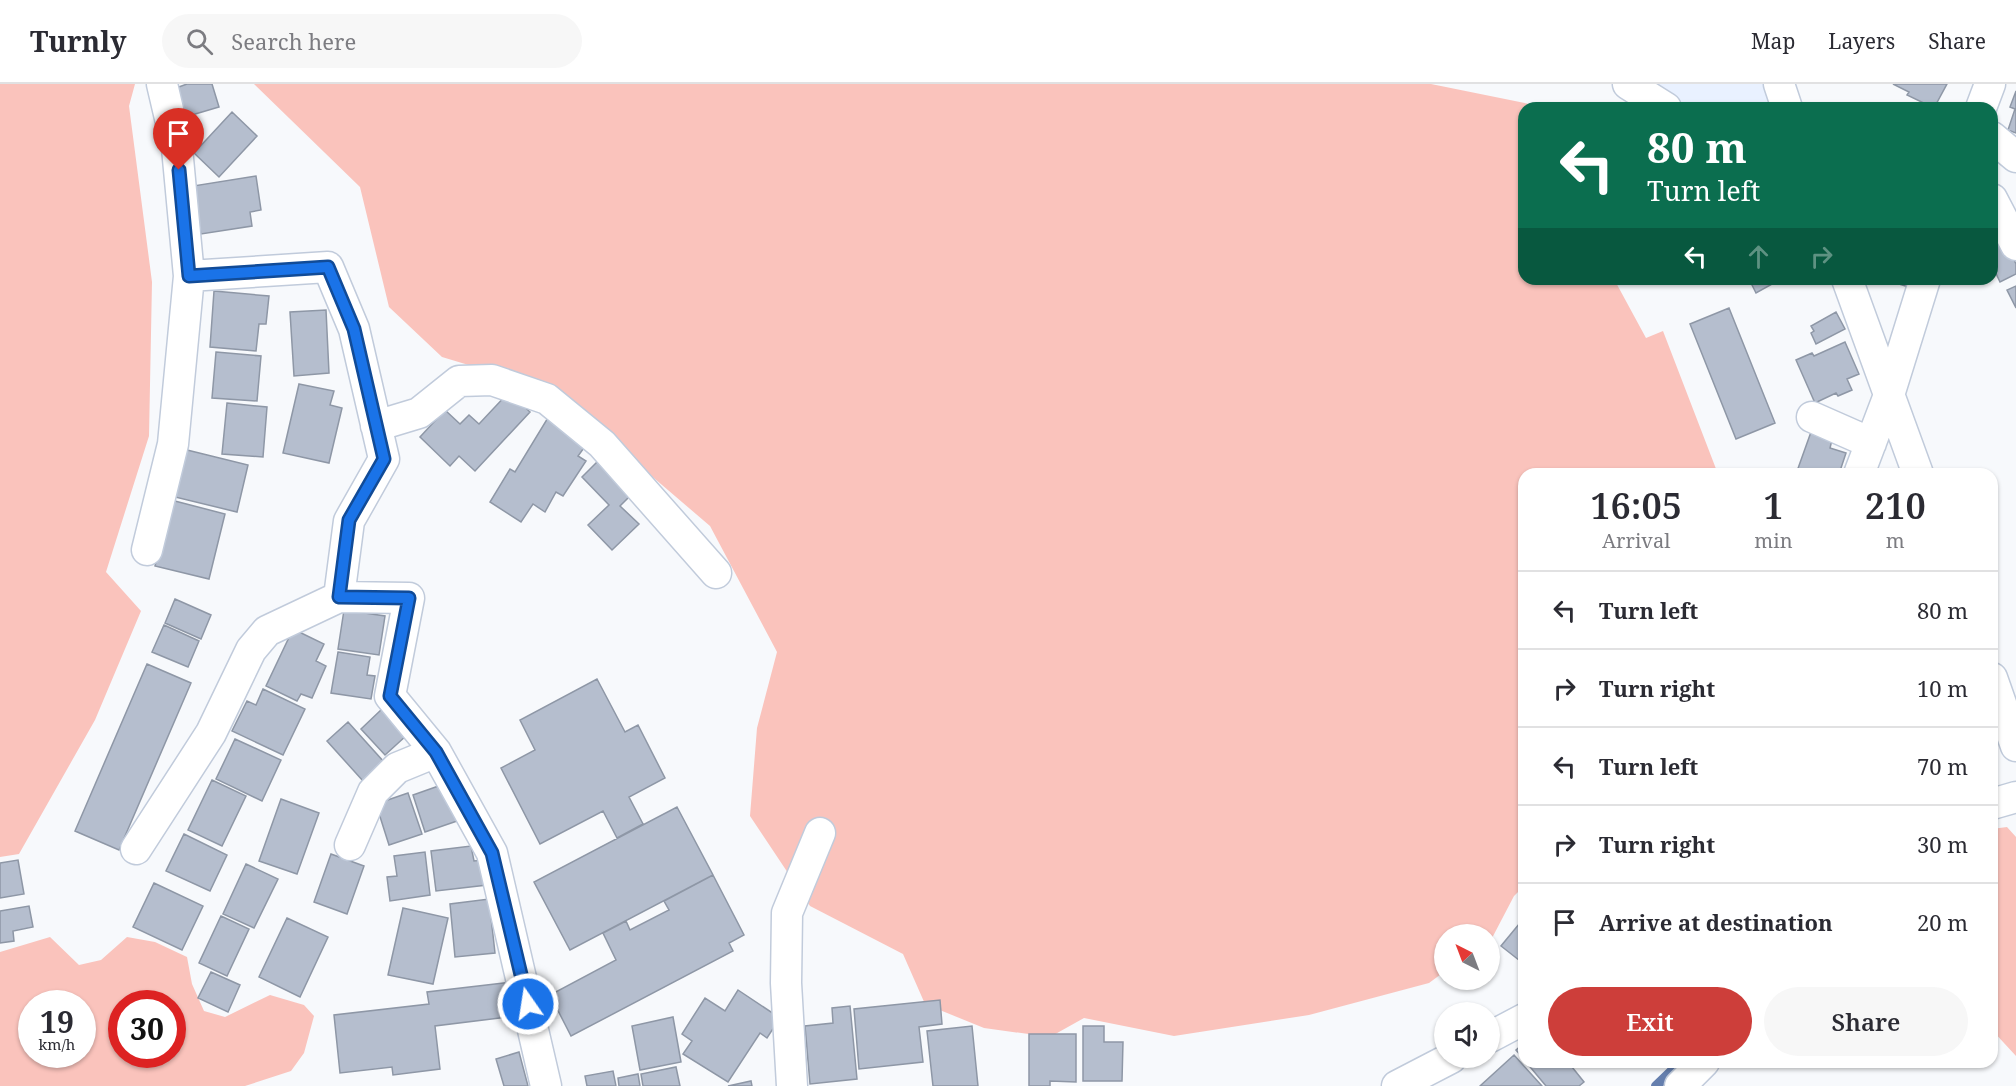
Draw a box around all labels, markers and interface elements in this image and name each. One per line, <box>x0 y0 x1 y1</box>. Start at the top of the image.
search box <box>162 14 582 68</box>
text: Turnly <box>30 22 126 60</box>
icon: search <box>183 25 216 58</box>
text: Search here <box>231 26 356 56</box>
text: Map <box>1751 27 1795 55</box>
text: Layers <box>1828 27 1895 55</box>
text: Share <box>1928 27 1986 55</box>
pin <box>153 108 204 170</box>
icon: arrive <box>162 117 195 150</box>
text: 80 m <box>1647 118 1747 175</box>
icon: left <box>1548 126 1626 204</box>
text: Turn left <box>1647 172 1760 209</box>
icon: left <box>1679 240 1712 273</box>
icon: ahead <box>1742 240 1775 273</box>
icon: right <box>1805 240 1838 273</box>
text: 16:05 <box>1590 481 1682 530</box>
text: 1 <box>1763 481 1784 530</box>
text: 210 <box>1865 481 1926 530</box>
text: Arrival <box>1602 527 1670 554</box>
text: min <box>1754 527 1793 554</box>
text: m <box>1886 527 1905 554</box>
icon: left <box>1548 594 1581 627</box>
text: Turn left <box>1599 595 1698 625</box>
text: 80 m <box>1917 595 1968 625</box>
icon: right <box>1548 672 1581 705</box>
text: Turn right <box>1599 673 1715 703</box>
text: 10 m <box>1917 673 1968 703</box>
icon: left <box>1548 750 1581 783</box>
text: Turn left <box>1599 751 1698 781</box>
text: 70 m <box>1917 751 1968 781</box>
icon: right <box>1548 828 1581 861</box>
text: Turn right <box>1599 829 1715 859</box>
text: 30 m <box>1917 829 1968 859</box>
icon: arrive <box>1548 906 1581 939</box>
text: Arrive at destination <box>1599 907 1833 937</box>
text: 20 m <box>1917 907 1968 937</box>
north arrow <box>1434 924 1500 990</box>
map controls <box>1434 924 1500 1068</box>
position arrow <box>496 972 560 1036</box>
button: Exit <box>1548 987 1752 1056</box>
button: Share <box>1764 987 1968 1056</box>
speed limit sign: 30 <box>108 990 186 1068</box>
text: 19 <box>40 1001 74 1042</box>
button: sound <box>1434 1002 1500 1068</box>
text: km/h <box>39 1034 75 1054</box>

